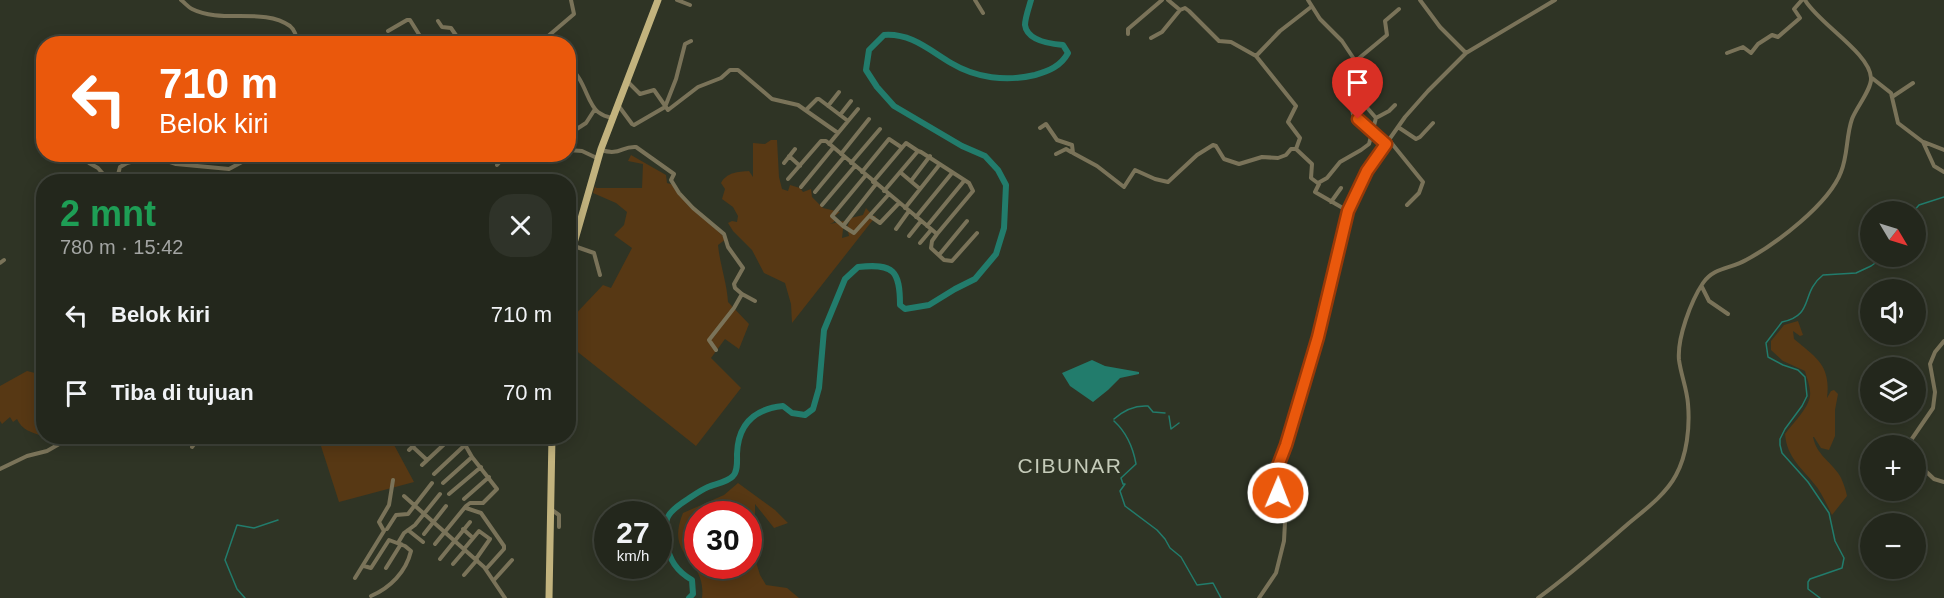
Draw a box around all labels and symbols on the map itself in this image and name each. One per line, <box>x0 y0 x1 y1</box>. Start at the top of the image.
pin <box>1332 57 1383 119</box>
north arrow <box>1860 201 1926 267</box>
district label: CIBUNAR <box>1017 454 1123 477</box>
position arrow <box>1246 461 1310 525</box>
speed limit sign: 30 <box>684 501 762 579</box>

